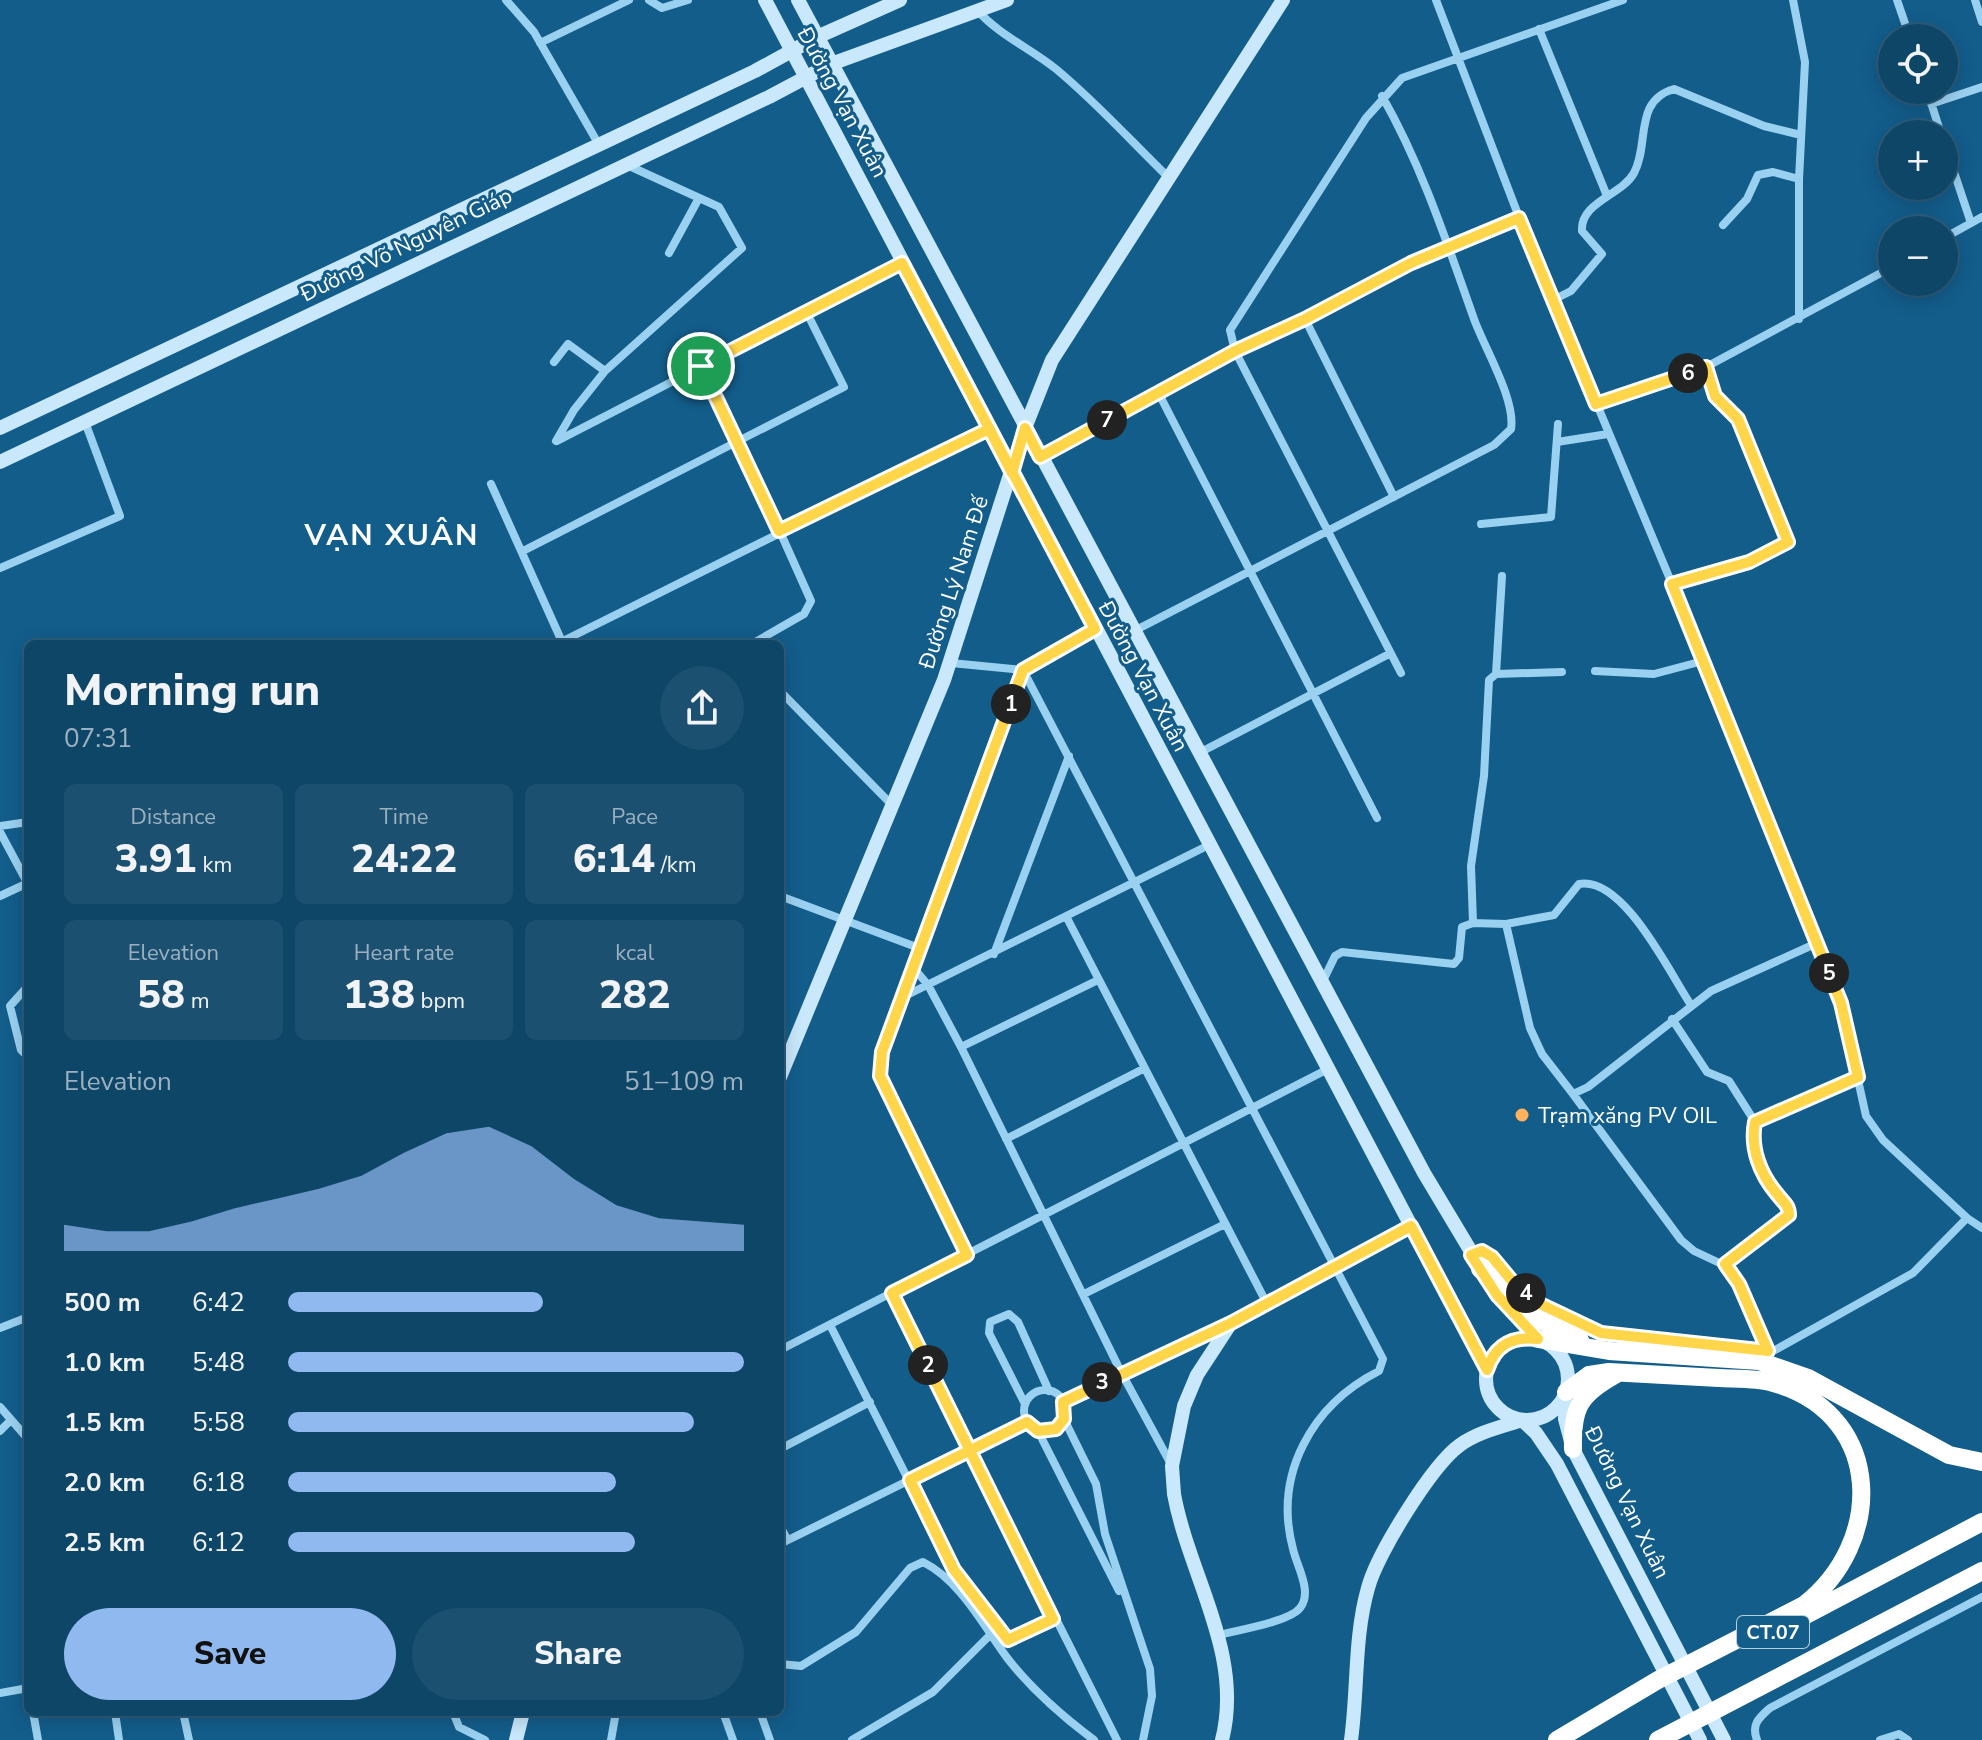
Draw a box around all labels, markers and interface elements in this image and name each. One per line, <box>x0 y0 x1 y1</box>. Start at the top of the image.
street label: Đường Vạn Xuân <box>789 21 894 183</box>
map controls <box>1878 24 1958 296</box>
button: locate <box>1878 24 1958 104</box>
button: + <box>1878 120 1958 200</box>
street label: Đường Võ Nguyên Giáp <box>295 181 517 310</box>
button: − <box>1878 216 1958 296</box>
pin <box>667 332 735 400</box>
icon: arrive <box>679 344 723 388</box>
pin: 6 <box>1668 353 1708 393</box>
text: 6 <box>1681 358 1695 388</box>
pin: 7 <box>1087 400 1127 440</box>
text: 7 <box>1100 405 1114 435</box>
street label: Đường Lý Nam Đế <box>912 492 996 674</box>
district label: VẠN XUÂN <box>303 515 480 556</box>
street label: Đường Vạn Xuân <box>1090 595 1195 757</box>
text: Morning run <box>64 661 320 721</box>
button: share <box>660 666 744 750</box>
pin: 1 <box>991 684 1031 724</box>
text: 1 <box>1004 689 1018 719</box>
text: 07:31 <box>64 721 132 756</box>
text: Distance <box>131 802 216 832</box>
text: Time <box>380 802 428 832</box>
text: Pace <box>611 802 658 832</box>
text: 3.91 <box>114 832 197 886</box>
text: 24:22 <box>351 832 457 886</box>
text: 6:14 <box>573 832 655 886</box>
text: km <box>197 850 232 880</box>
text: /km <box>655 850 697 880</box>
text: Elevation <box>128 938 219 968</box>
text: Heart rate <box>354 938 454 968</box>
text: kcal <box>615 938 654 968</box>
pin: 5 <box>1809 953 1849 993</box>
text: 5 <box>1822 958 1836 988</box>
text: 58 <box>137 968 185 1022</box>
text: 138 <box>343 968 415 1022</box>
text: 282 <box>599 968 671 1022</box>
text: m <box>185 986 210 1016</box>
text: bpm <box>415 986 465 1016</box>
text: Elevation <box>64 1064 172 1099</box>
text: 51–109 m <box>624 1064 744 1099</box>
place label: Trạm xăng PV OIL <box>1538 1101 1717 1131</box>
marker: Trạm xăng PV OIL <box>1513 1106 1531 1124</box>
pin: 4 <box>1506 1273 1546 1313</box>
text: 4 <box>1519 1278 1533 1308</box>
text: 500 m <box>64 1285 141 1320</box>
text: 6:42 <box>192 1285 245 1320</box>
text: 1.0 km <box>64 1345 145 1380</box>
text: 5:48 <box>192 1345 245 1380</box>
pin: 2 <box>908 1345 948 1385</box>
text: 2 <box>921 1350 935 1380</box>
pin: 3 <box>1082 1362 1122 1402</box>
text: 3 <box>1095 1367 1109 1397</box>
text: 1.5 km <box>64 1405 145 1440</box>
text: 5:58 <box>192 1405 245 1440</box>
street label: Đường Vạn Xuân <box>1577 1420 1677 1584</box>
text: 2.0 km <box>64 1465 145 1500</box>
text: 6:18 <box>192 1465 245 1500</box>
text: 2.5 km <box>64 1525 145 1560</box>
text: 6:12 <box>192 1525 245 1560</box>
button: Save <box>64 1608 396 1700</box>
button: Share <box>412 1608 744 1700</box>
road number: CT.07 <box>1737 1616 1809 1648</box>

